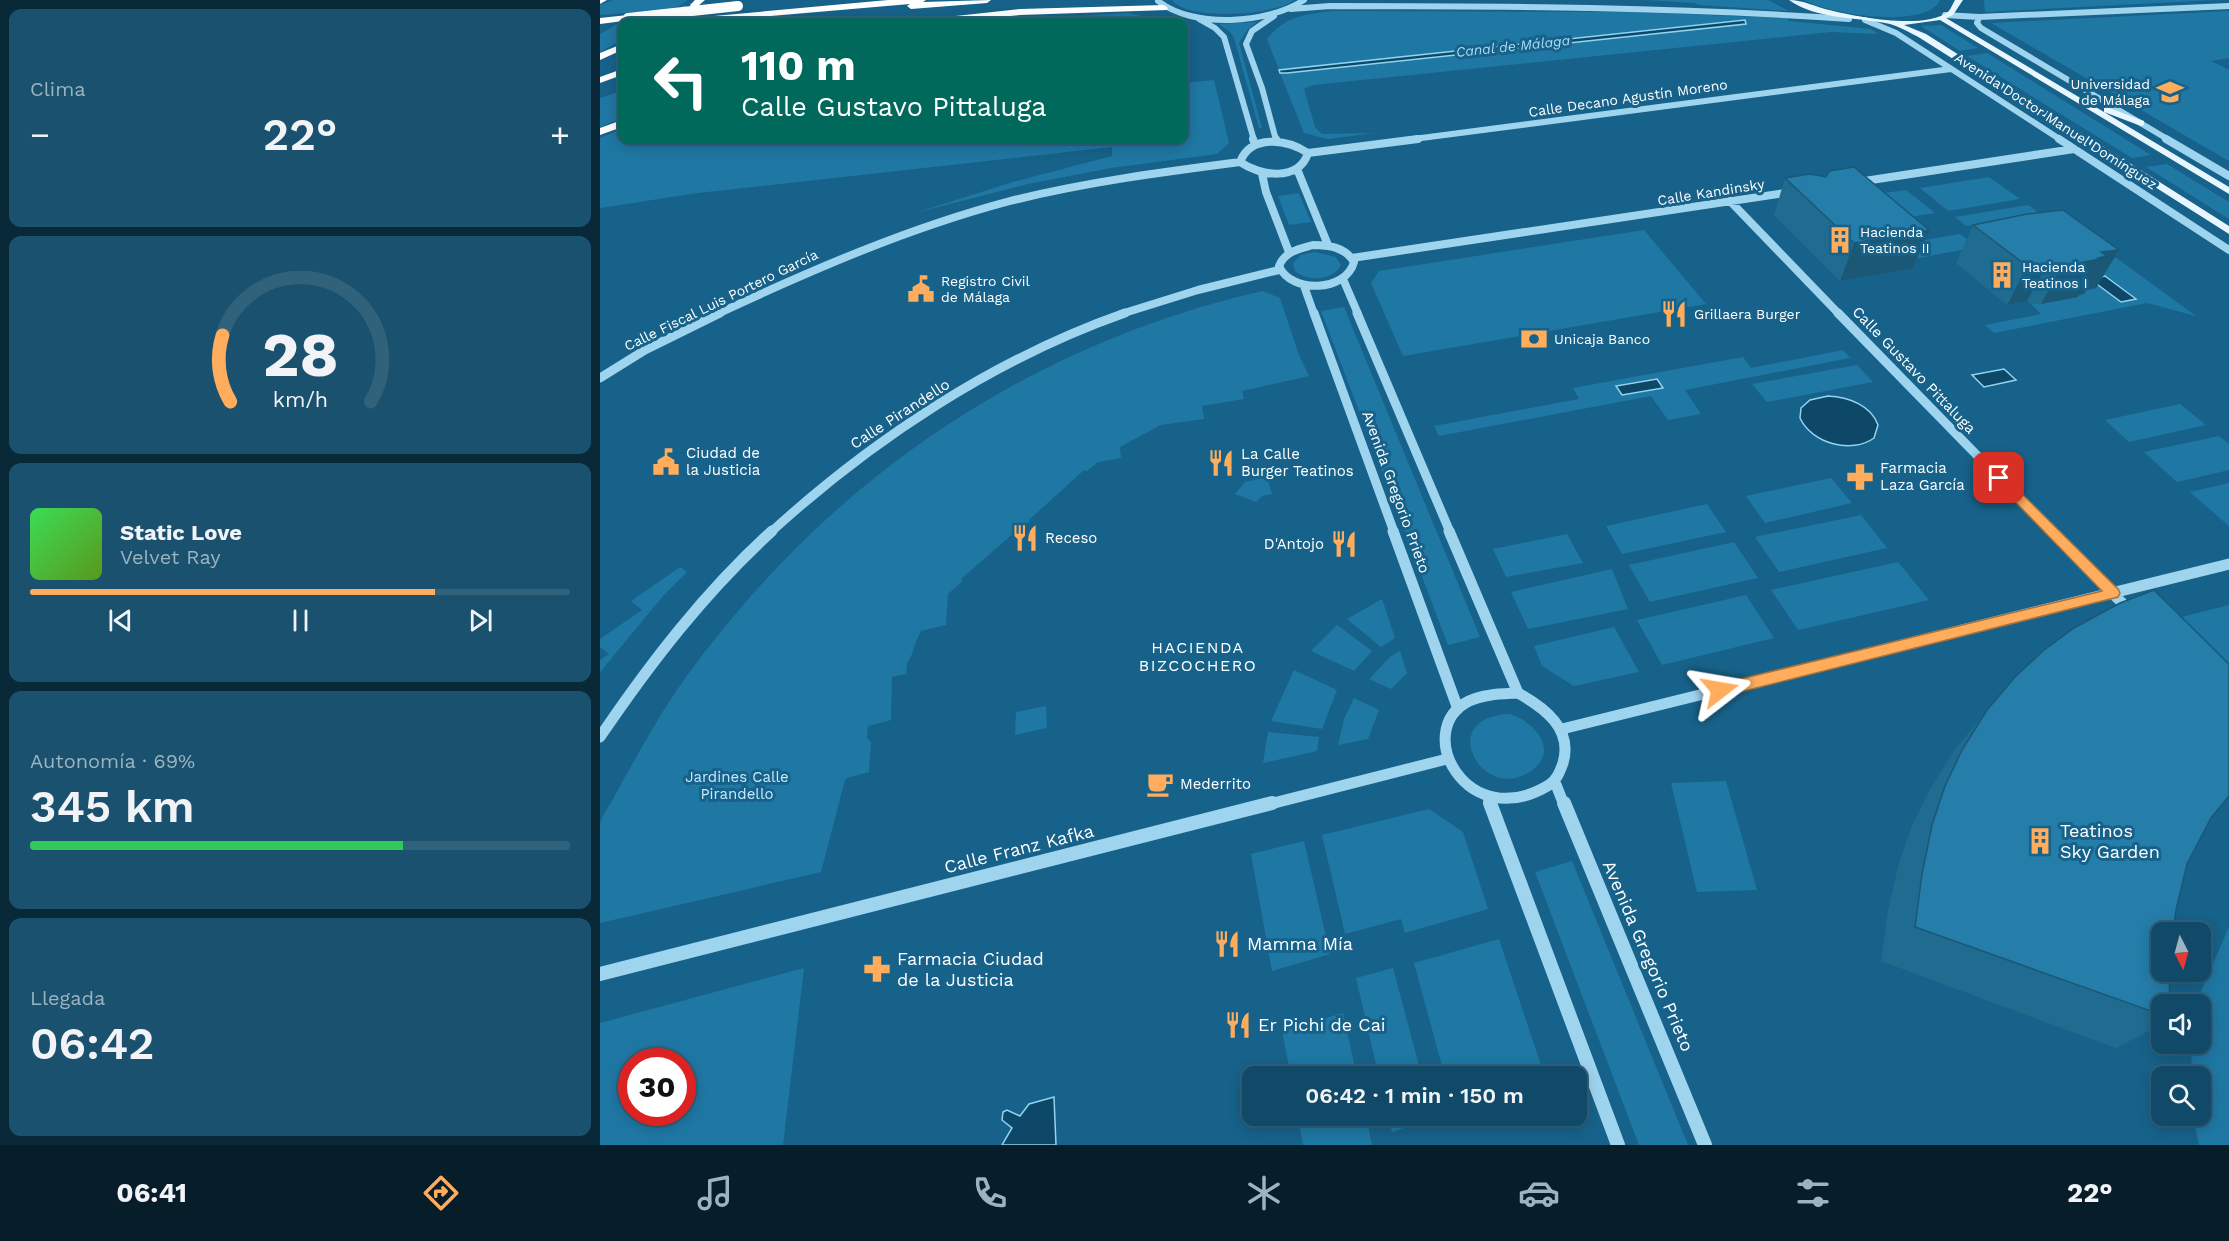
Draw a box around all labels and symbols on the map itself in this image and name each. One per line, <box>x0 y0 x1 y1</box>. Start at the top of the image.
water label: Canal de Málaga <box>1455 32 1571 60</box>
street label: Avenida Doctor Manuel Domínguez <box>1952 49 2160 193</box>
street label: Calle Decano Agustín Moreno <box>1527 76 1729 120</box>
place label: Universidad de Málaga <box>2070 76 2150 108</box>
school or university icon: Universidad de Málaga <box>2155 77 2185 107</box>
street label: Calle Kandinsky <box>1656 176 1766 208</box>
place label: Hacienda Teatinos II <box>1860 224 1930 256</box>
building icon: Hacienda Teatinos II <box>1825 225 1855 255</box>
street label: Calle Fiscal Luis Portero García <box>622 246 820 354</box>
place label: Hacienda Teatinos I <box>2022 259 2088 291</box>
building icon: Hacienda Teatinos I <box>1987 260 2017 290</box>
place label: Registro Civil de Málaga <box>941 273 1031 305</box>
public building icon: Registro Civil de Málaga <box>906 274 936 304</box>
restaurant icon: Grillaera Burger <box>1659 299 1689 329</box>
street label: Calle Gustavo Pittaluga <box>1849 303 1980 438</box>
place label: Grillaera Burger <box>1694 306 1801 322</box>
bank icon: Unicaja Banco <box>1519 324 1549 354</box>
place label: Unicaja Banco <box>1554 331 1650 347</box>
street label: Calle Pirandello <box>847 375 953 453</box>
street label: Avenida Gregorio Prieto <box>1358 408 1434 576</box>
place label: Ciudad de la Justicia <box>686 444 761 479</box>
place label: La Calle Burger Teatinos <box>1241 445 1354 480</box>
public building icon: Ciudad de la Justicia <box>651 447 681 477</box>
restaurant icon: La Calle Burger Teatinos <box>1206 448 1236 478</box>
pin <box>1973 452 2024 503</box>
place label: Farmacia Laza García <box>1880 459 1965 494</box>
pharmacy icon: Farmacia Laza García <box>1845 462 1875 492</box>
restaurant icon: Receso <box>1010 523 1040 553</box>
place label: Receso <box>1045 529 1097 547</box>
restaurant icon: D'Antojo <box>1329 529 1359 559</box>
place label: D'Antojo <box>1264 535 1324 553</box>
district label: HACIENDA BIZCOCHERO <box>1139 638 1257 675</box>
position arrow <box>1688 658 1752 722</box>
park label: Jardines Calle Pirandello <box>685 768 789 803</box>
cafe icon: Mederrito <box>1145 769 1175 799</box>
place label: Mederrito <box>1180 775 1251 793</box>
street label: Calle Franz Kafka <box>942 820 1096 877</box>
place label: Teatinos Sky Garden <box>2060 820 2160 862</box>
building icon: Teatinos Sky Garden <box>2025 826 2055 856</box>
street label: Avenida Gregorio Prieto <box>1599 857 1698 1055</box>
north arrow <box>2151 922 2211 982</box>
restaurant icon: Mamma Mía <box>1212 929 1242 959</box>
place label: Mamma Mía <box>1247 933 1353 954</box>
place label: Farmacia Ciudad de la Justicia <box>897 948 1044 990</box>
pharmacy icon: Farmacia Ciudad de la Justicia <box>862 954 892 984</box>
restaurant icon: Er Pichi de Cai <box>1223 1010 1253 1040</box>
place label: Er Pichi de Cai <box>1258 1014 1386 1035</box>
speed limit sign: 30 <box>618 1048 696 1126</box>

